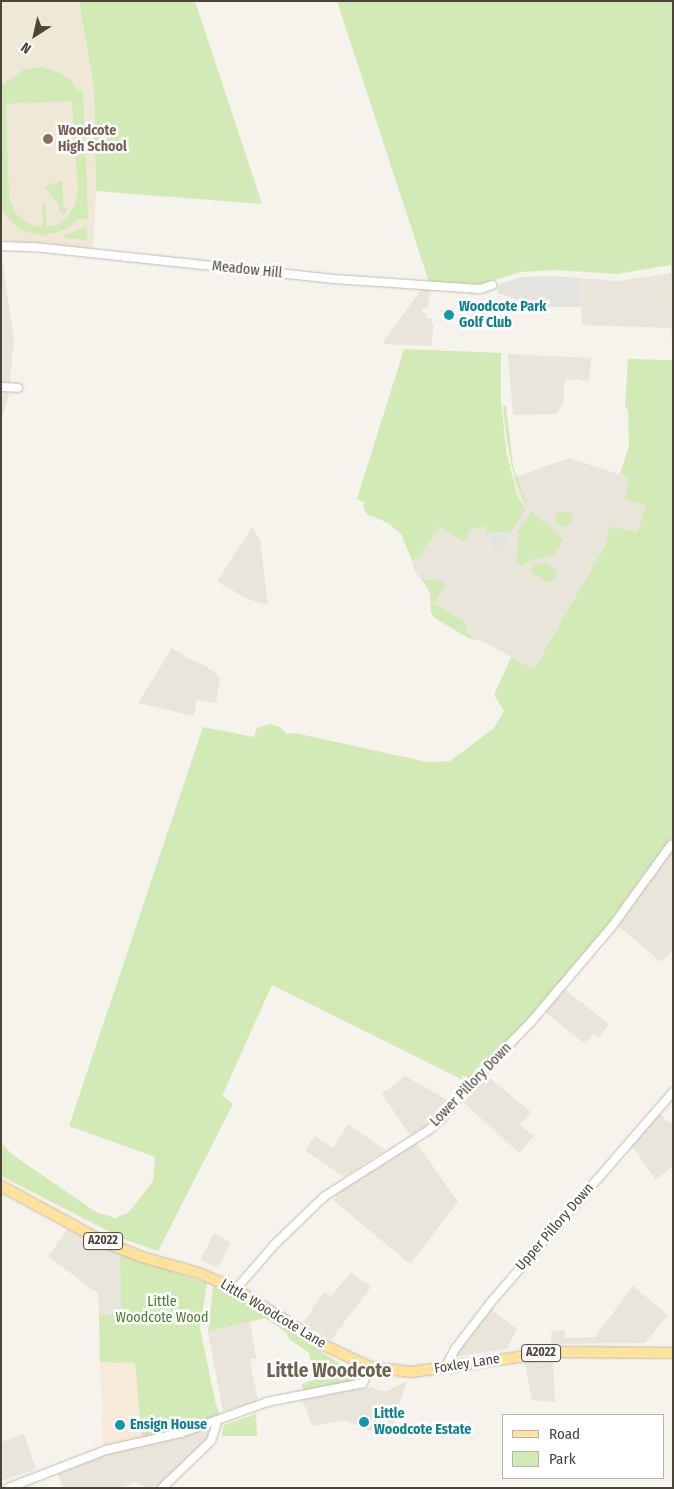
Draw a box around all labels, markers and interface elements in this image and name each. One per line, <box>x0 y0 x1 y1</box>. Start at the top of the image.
north arrow <box>10 10 60 60</box>
text: N <box>18 38 34 57</box>
place label: Woodcote High School <box>58 123 127 156</box>
marker: Woodcote High School <box>42 133 54 145</box>
street label: Meadow Hill <box>211 258 283 282</box>
place label: Woodcote Park Golf Club <box>459 299 546 332</box>
marker: Woodcote Park Golf Club <box>443 309 455 321</box>
street label: Lower Pillory Down <box>427 1040 515 1130</box>
street label: Upper Pillory Down <box>513 1180 597 1274</box>
road number: A2022 <box>83 1232 123 1250</box>
street label: Little Woodcote Lane <box>217 1276 329 1352</box>
park label: Little Woodcote Wood <box>116 1294 208 1326</box>
road number: A2022 <box>521 1344 561 1362</box>
street label: Foxley Lane <box>433 1351 501 1377</box>
district label: Little Woodcote <box>267 1360 391 1382</box>
place label: Little Woodcote Estate <box>374 1406 471 1438</box>
legend <box>502 1414 664 1479</box>
marker: Little Woodcote Estate <box>358 1416 370 1428</box>
place label: Ensign House <box>130 1417 207 1433</box>
marker: Ensign House <box>114 1419 126 1431</box>
text: Road <box>549 1425 580 1443</box>
text: Park <box>549 1450 576 1468</box>

